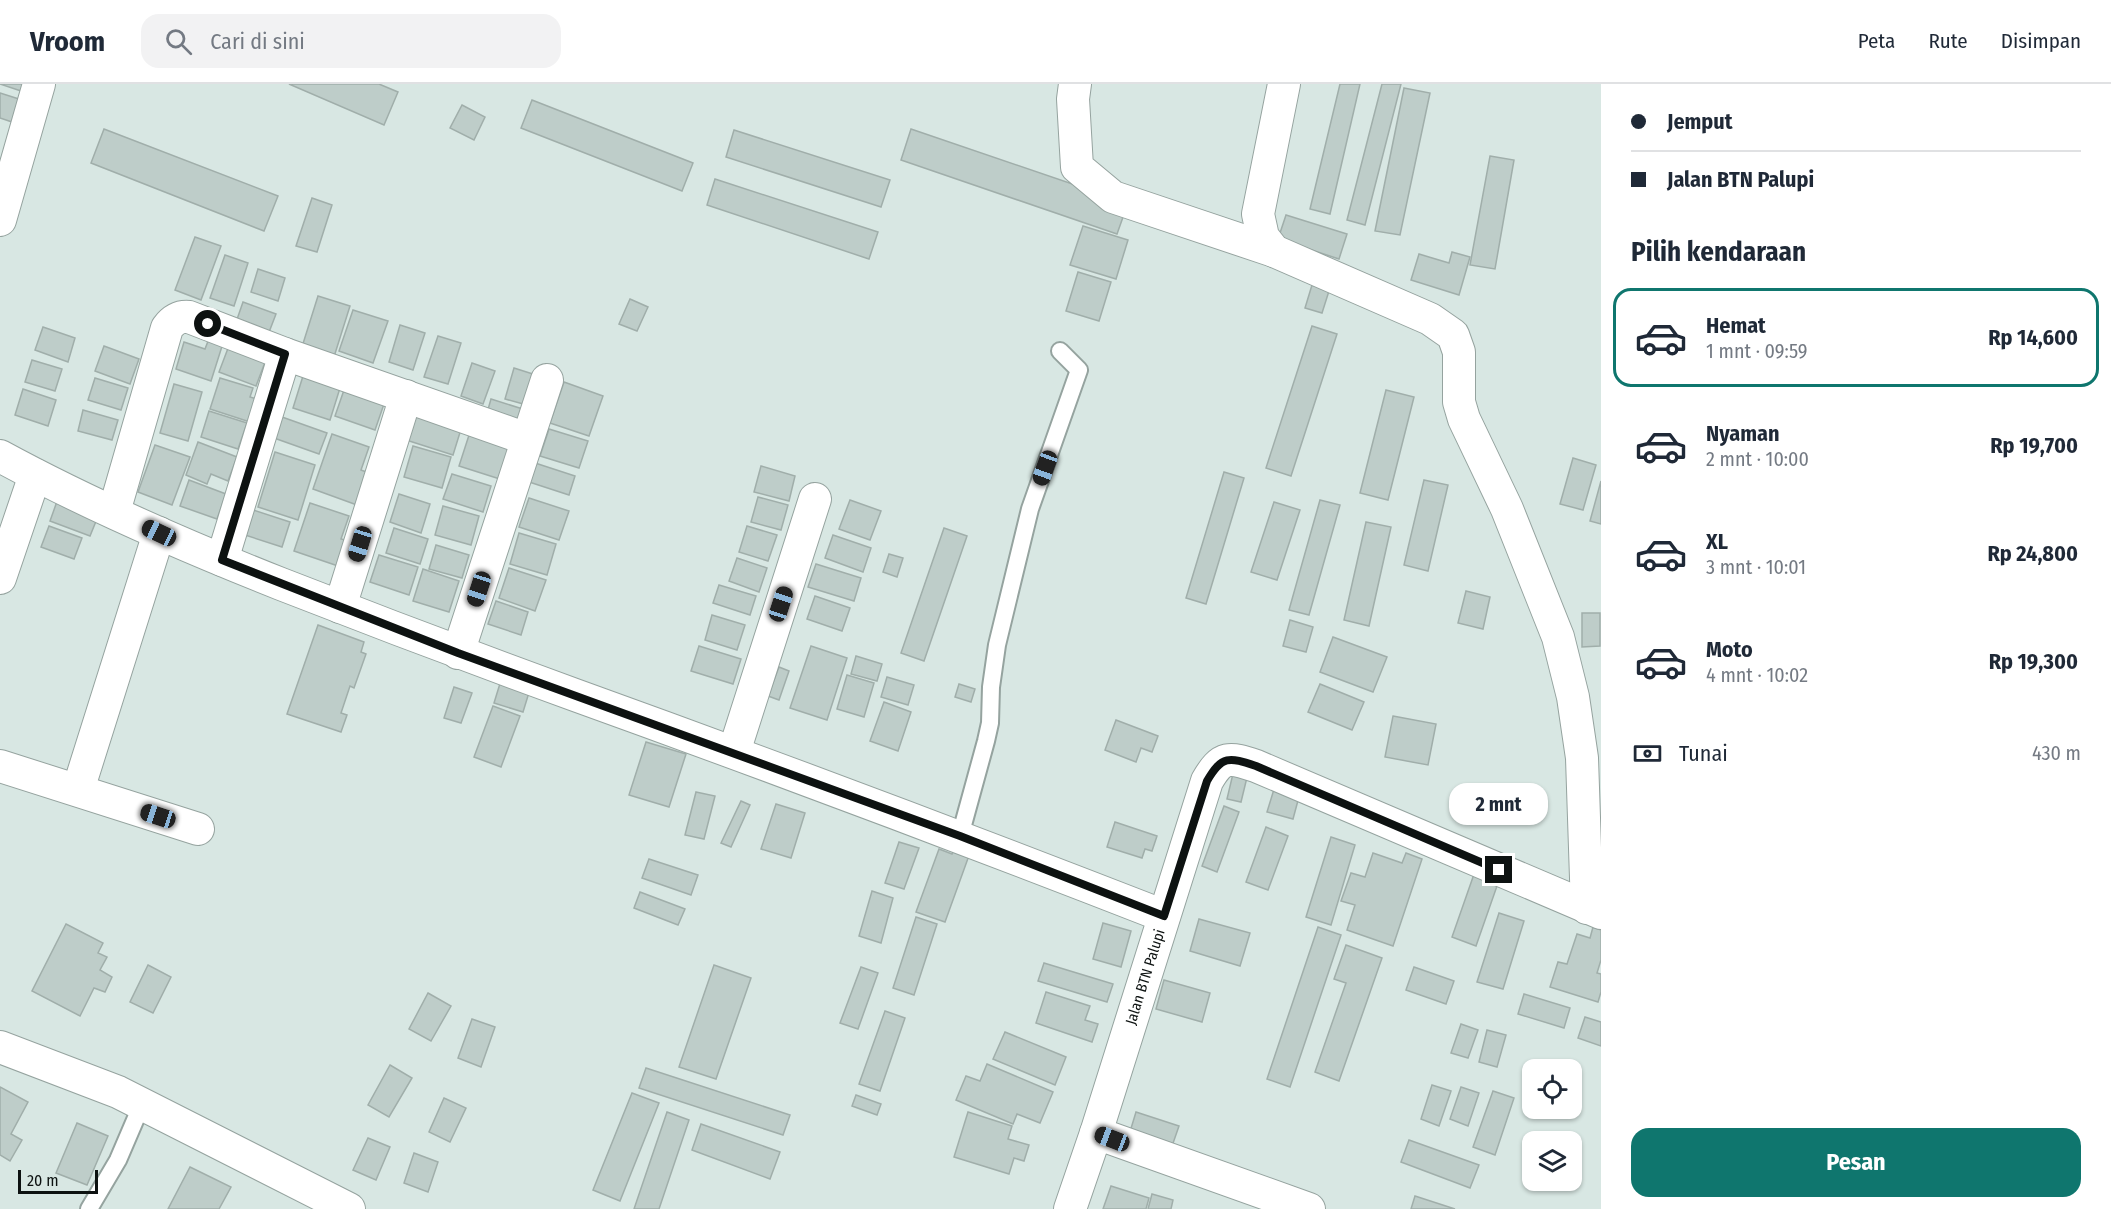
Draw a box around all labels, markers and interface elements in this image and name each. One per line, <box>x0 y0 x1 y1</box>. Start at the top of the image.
search box <box>141 14 561 68</box>
text: Vroom <box>30 25 105 58</box>
icon: search <box>162 25 195 58</box>
text: Cari di sini <box>210 28 305 55</box>
text: Peta <box>1858 28 1895 54</box>
text: Rute <box>1928 28 1968 54</box>
text: Disimpan <box>2001 28 2081 54</box>
text: Jemput <box>1667 108 1732 135</box>
text: Jalan BTN Palupi <box>1667 166 1814 193</box>
text: Pilih kendaraan <box>1631 236 1806 268</box>
route start <box>194 310 221 337</box>
icon: car <box>1634 311 1688 365</box>
text: Hemat <box>1706 312 1766 339</box>
text: Rp 14,600 <box>1988 324 2078 351</box>
text: 1 mnt · 09:59 <box>1706 339 1808 363</box>
icon: car <box>1634 419 1688 473</box>
text: Nyaman <box>1706 420 1779 447</box>
text: Rp 19,700 <box>1990 432 2078 459</box>
text: 2 mnt · 10:00 <box>1706 447 1809 471</box>
car <box>1030 448 1060 488</box>
car <box>139 517 179 549</box>
car <box>346 524 374 564</box>
icon: car <box>1634 527 1688 581</box>
text: XL <box>1706 528 1728 555</box>
text: Rp 24,800 <box>1987 540 2078 567</box>
text: 3 mnt · 10:01 <box>1706 555 1806 579</box>
car <box>465 569 493 609</box>
car <box>767 584 795 624</box>
icon: car <box>1634 635 1688 689</box>
text: Moto <box>1706 636 1753 663</box>
text: Rp 19,300 <box>1989 648 2078 675</box>
text: 4 mnt · 10:02 <box>1706 663 1808 687</box>
icon: cash <box>1631 737 1664 770</box>
text: Tunai <box>1679 740 1728 767</box>
text: 430 m <box>2032 741 2081 765</box>
callout: 2 mnt <box>1450 783 1549 825</box>
text: 2 mnt <box>1475 792 1522 816</box>
car <box>138 802 178 830</box>
route end <box>1485 856 1512 883</box>
street label: Jalan BTN Palupi <box>1122 927 1169 1027</box>
map controls <box>1522 1059 1582 1191</box>
button: locate <box>1522 1059 1582 1119</box>
car <box>1092 1124 1132 1154</box>
button: Pesan <box>1631 1128 2081 1197</box>
button: layers <box>1522 1131 1582 1191</box>
scale bar <box>18 1167 98 1194</box>
text: 20 m <box>27 1171 58 1190</box>

